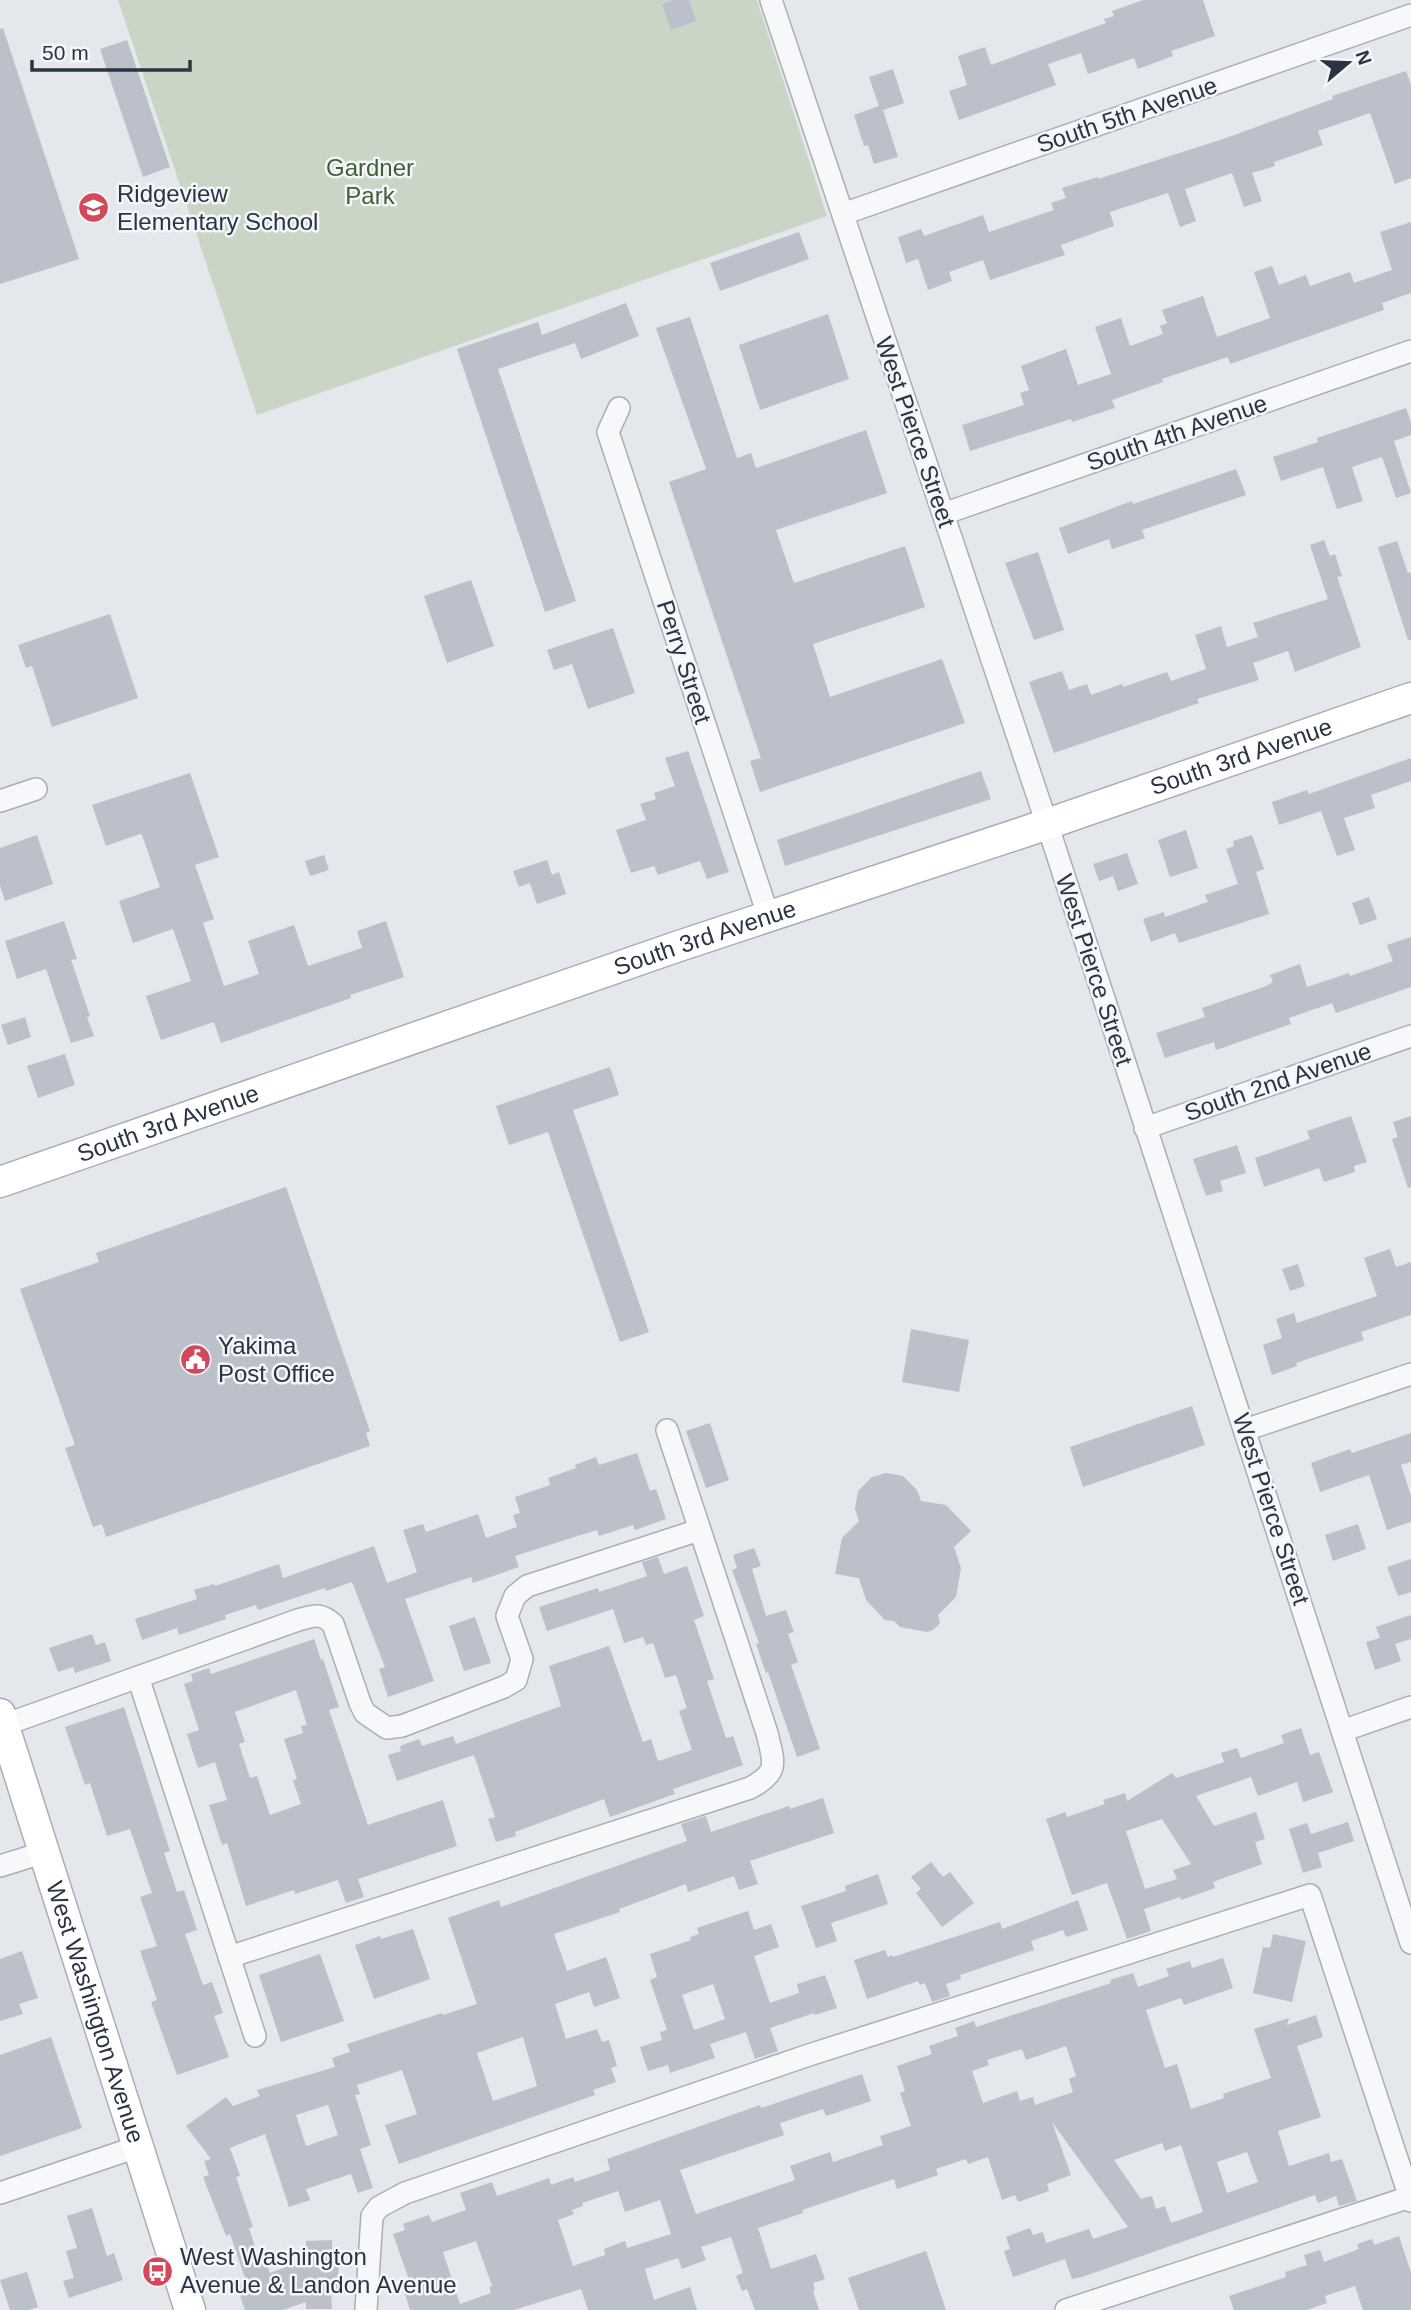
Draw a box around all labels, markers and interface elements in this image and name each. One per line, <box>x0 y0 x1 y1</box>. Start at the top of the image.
scale bar <box>32 28 189 72</box>
north arrow <box>1313 28 1383 98</box>
text: 50 m <box>42 41 89 64</box>
text: N <box>1351 48 1376 68</box>
street label: South 5th Avenue <box>1033 71 1221 158</box>
park label: Gardner Park <box>326 154 414 209</box>
place label: Ridgeview Elementary School <box>117 180 318 235</box>
school or university icon: Ridgeview Elementary School <box>77 191 111 225</box>
street label: West Pierce Street <box>870 333 961 531</box>
street label: South 4th Avenue <box>1083 389 1271 476</box>
street label: Perry Street <box>652 597 717 727</box>
street label: South 3rd Avenue <box>1147 712 1335 800</box>
street label: West Pierce Street <box>1051 871 1138 1069</box>
street label: South 3rd Avenue <box>610 894 799 981</box>
street label: South 2nd Avenue <box>1181 1037 1375 1126</box>
street label: South 3rd Avenue <box>74 1079 262 1167</box>
place label: Yakima Post Office <box>218 1332 335 1387</box>
public building icon: Yakima Post Office <box>178 1343 212 1377</box>
street label: West Pierce Street <box>1228 1410 1315 1608</box>
street label: West Washington Avenue <box>41 1878 150 2146</box>
place label: West Washington Avenue & Landon Avenue <box>180 2243 457 2298</box>
bus stop icon: West Washington Avenue & Landon Avenue <box>140 2254 174 2288</box>

